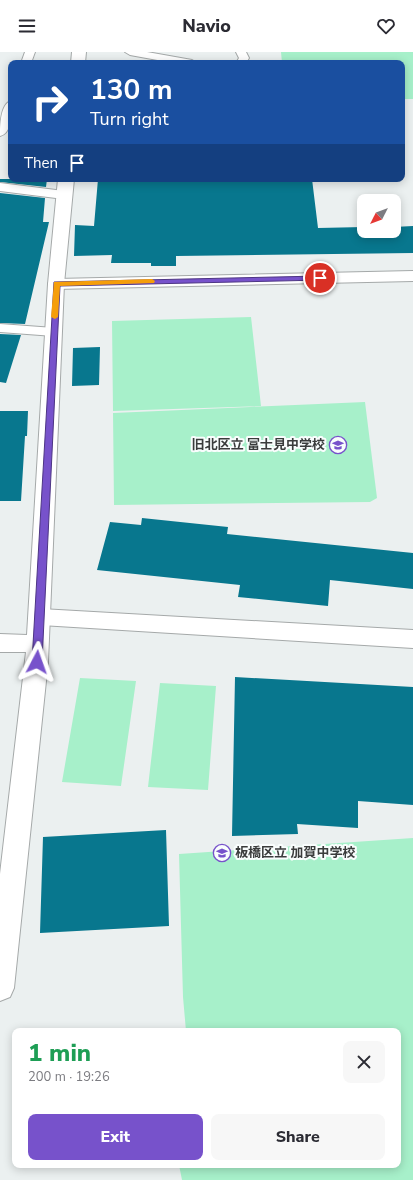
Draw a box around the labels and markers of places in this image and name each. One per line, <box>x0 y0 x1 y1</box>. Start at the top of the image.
pin <box>303 261 337 295</box>
school or university icon: 旧北区立 富士見中学校 <box>328 435 348 455</box>
place label: 旧北区立 富士見中学校 <box>191 436 325 454</box>
school or university icon: 板橋区立 加賀中学校 <box>212 843 232 863</box>
place label: 板橋区立 加賀中学校 <box>235 844 356 862</box>

